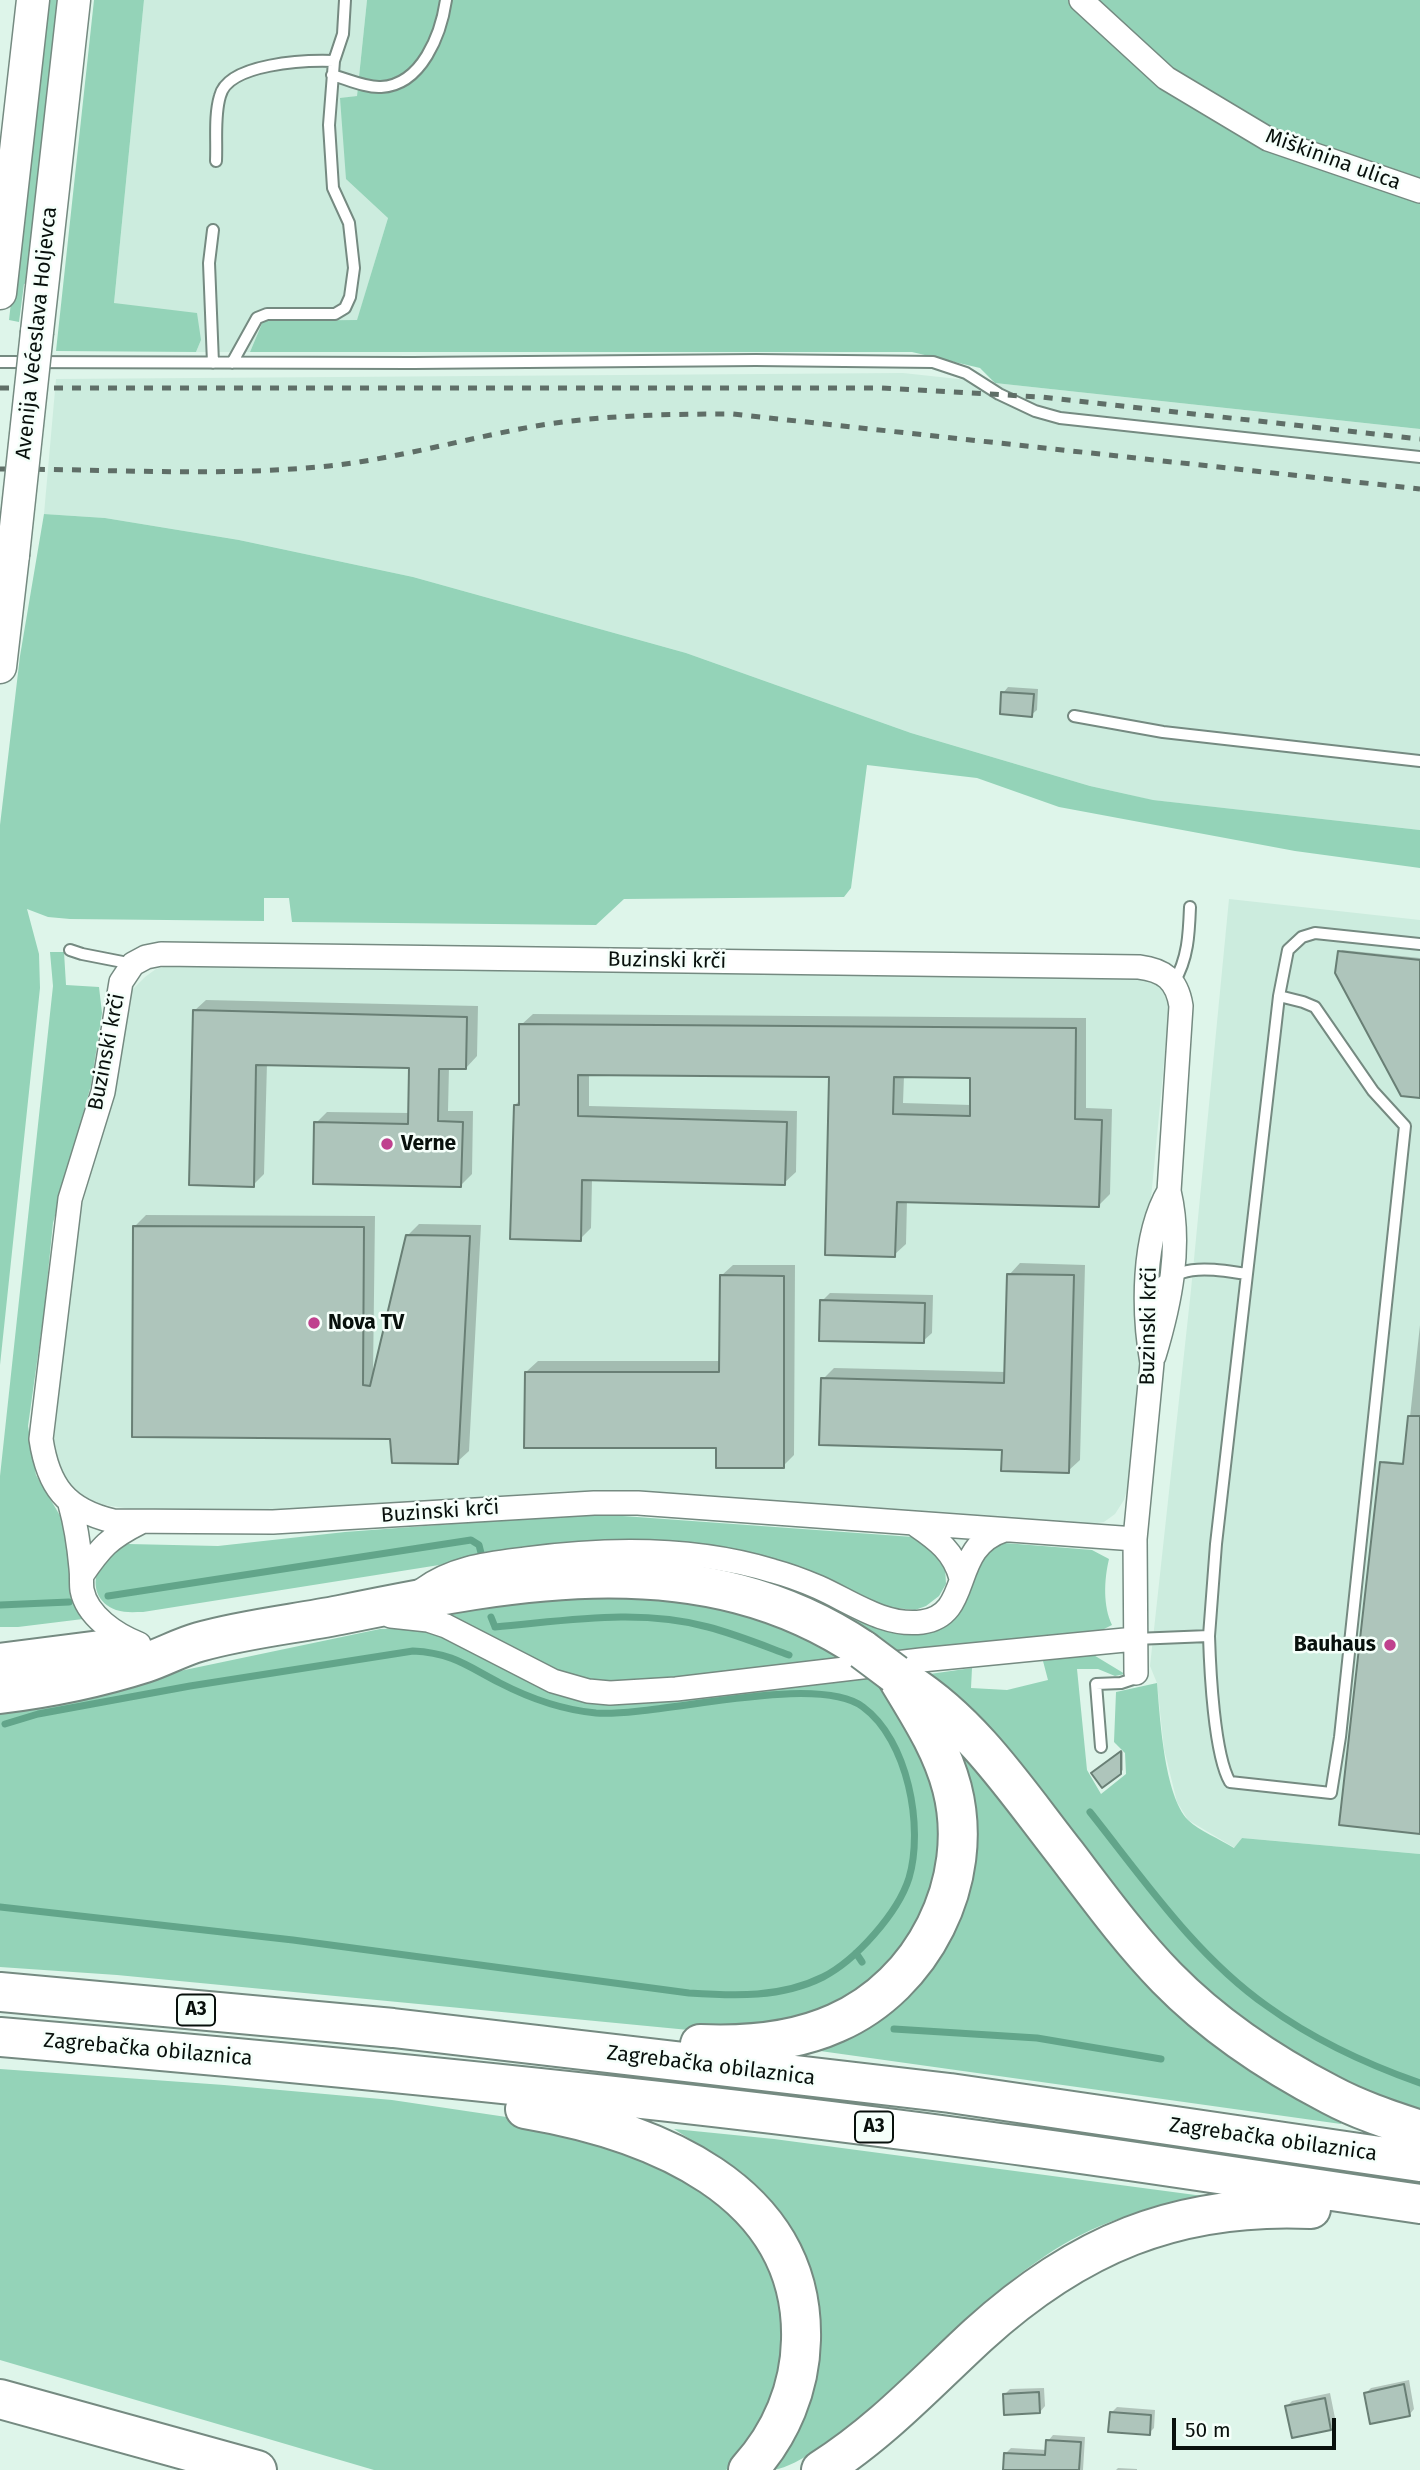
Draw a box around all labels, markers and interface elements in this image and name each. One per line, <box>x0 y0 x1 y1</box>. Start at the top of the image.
street label: Miškinina ulica <box>1262 124 1404 196</box>
street label: Avenija Većeslava Holjevca <box>11 205 63 461</box>
street label: Buzinski krči <box>607 947 727 975</box>
street label: Buzinski krči <box>83 991 131 1113</box>
place label: Verne <box>401 1131 456 1157</box>
marker: Verne <box>379 1136 395 1152</box>
street label: Buzinski krči <box>1135 1266 1163 1386</box>
place label: Nova TV <box>328 1310 404 1336</box>
marker: Nova TV <box>306 1315 322 1331</box>
street label: Buzinski krči <box>380 1495 500 1529</box>
place label: Bauhaus <box>1294 1632 1376 1658</box>
marker: Bauhaus <box>1382 1637 1398 1653</box>
road number: A3 <box>177 1994 215 2026</box>
street label: Zagrebačka obilaznica <box>42 2028 254 2072</box>
street label: Zagrebačka obilaznica <box>605 2041 817 2091</box>
road number: A3 <box>855 2112 893 2142</box>
street label: Zagrebačka obilaznica <box>1167 2113 1379 2167</box>
scale bar <box>1175 2404 1340 2448</box>
text: 50 m <box>1185 2417 1231 2443</box>

